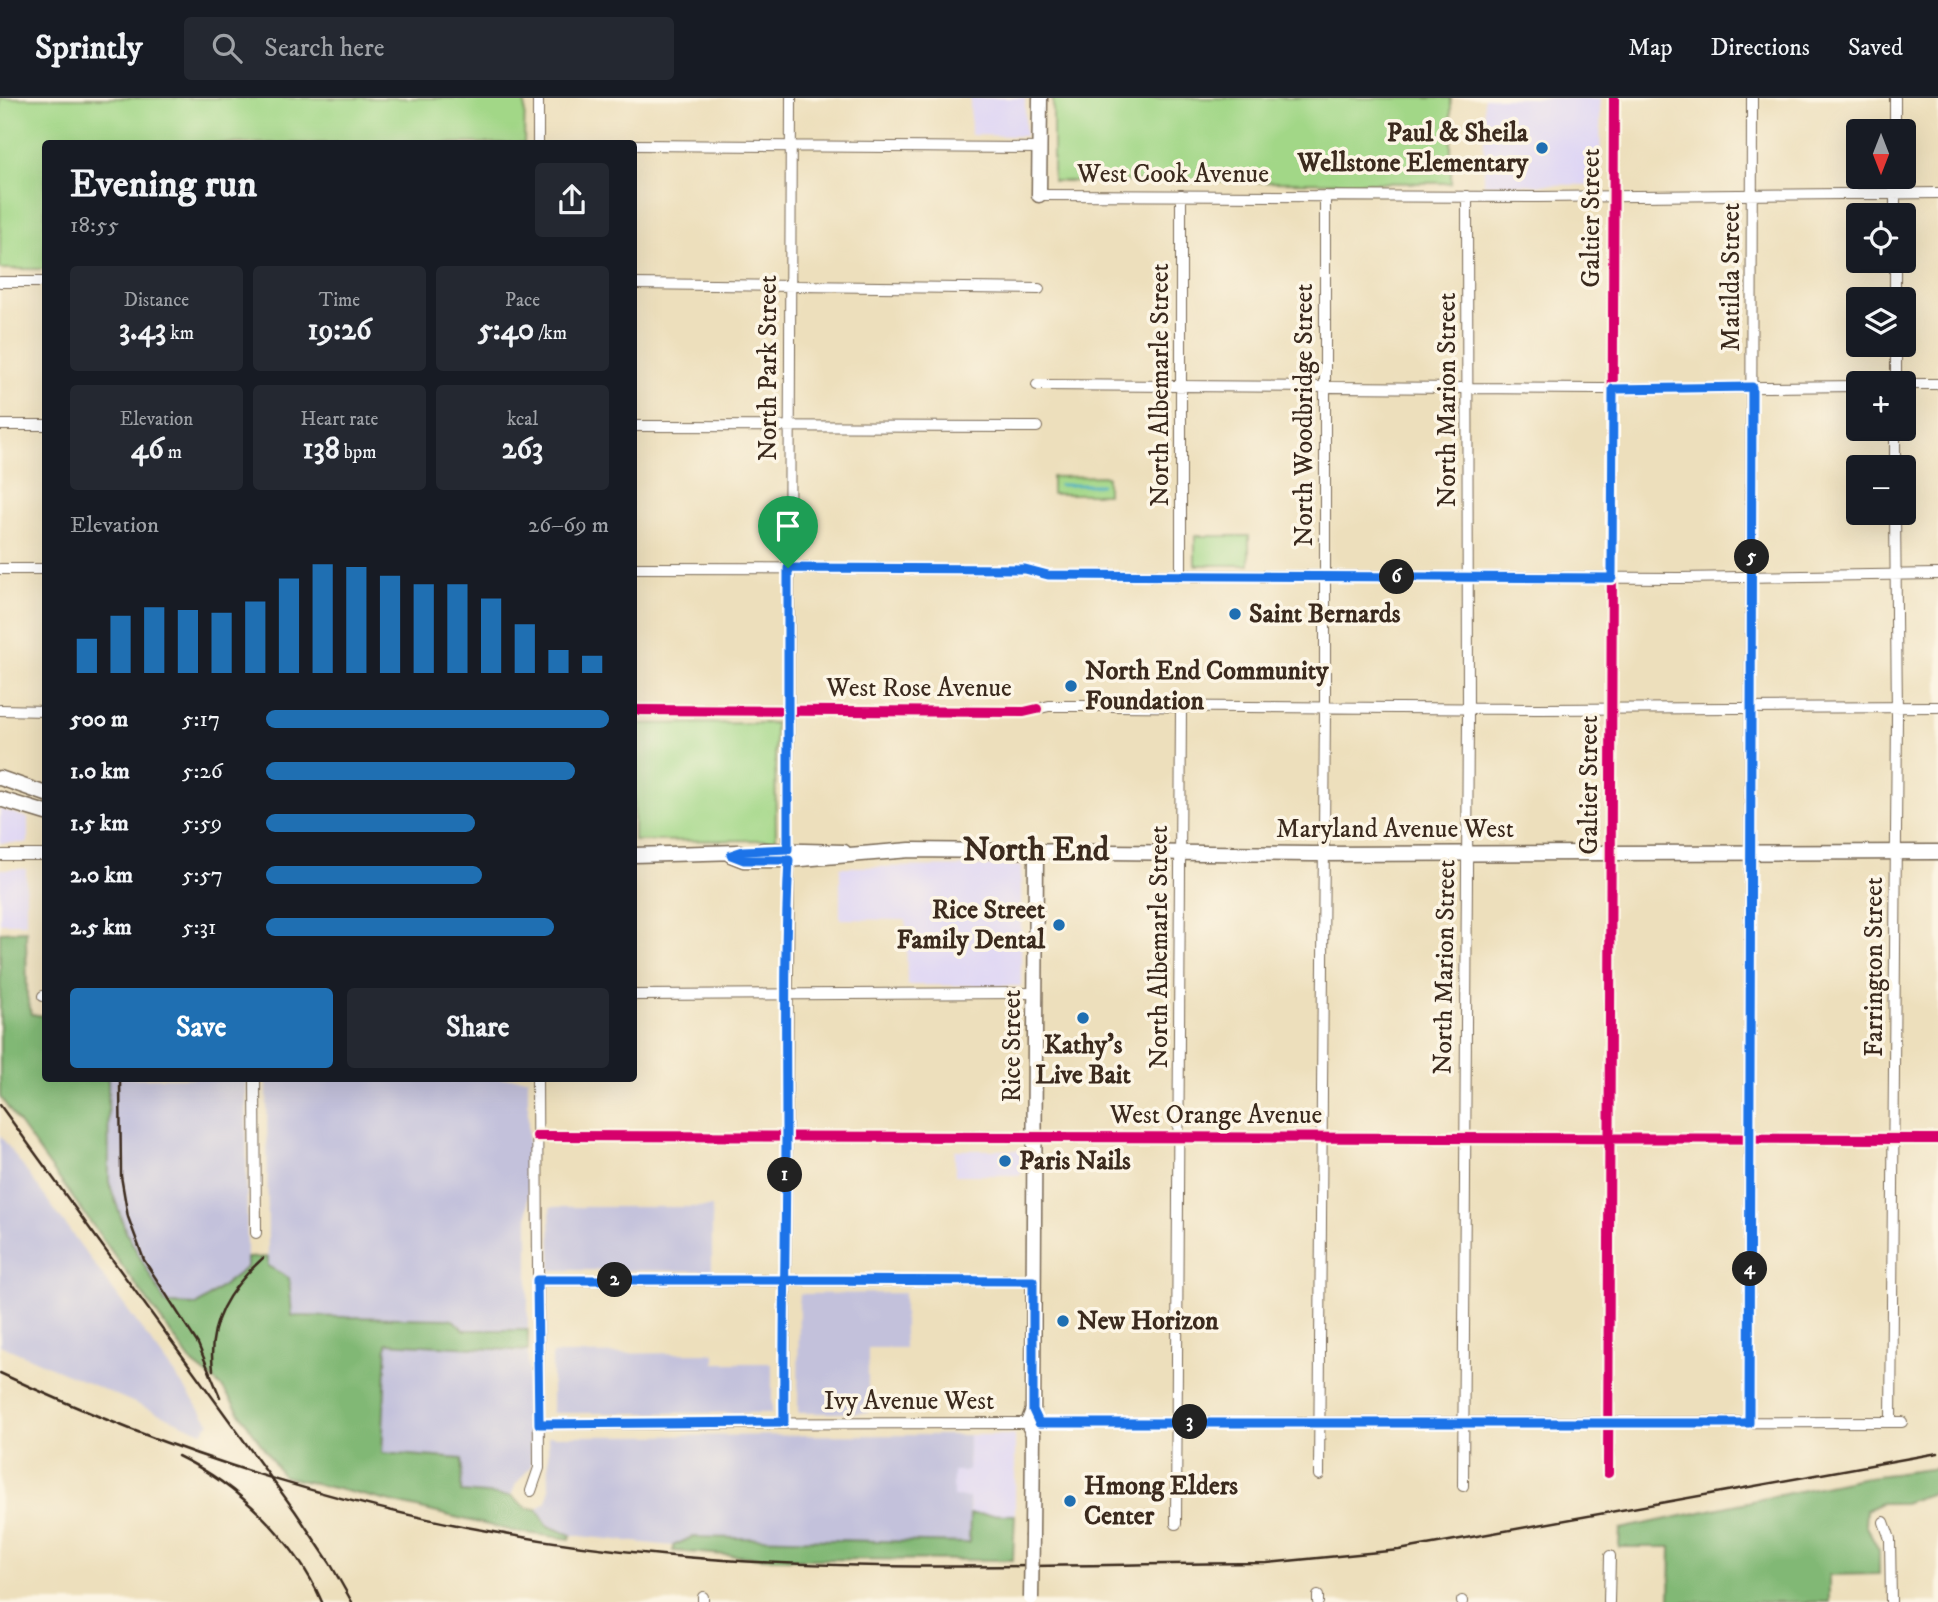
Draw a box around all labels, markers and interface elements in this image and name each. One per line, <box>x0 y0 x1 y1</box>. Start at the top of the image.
search box <box>184 17 674 80</box>
text: Sprintly <box>35 28 142 69</box>
icon: search <box>208 29 246 67</box>
text: Search here <box>264 32 385 65</box>
text: Map <box>1628 33 1673 63</box>
text: Directions <box>1711 33 1810 63</box>
text: Saved <box>1848 33 1903 63</box>
place label: Paul & Sheila Wellstone Elementary <box>1297 117 1529 180</box>
north arrow <box>1846 119 1916 189</box>
map controls <box>1846 119 1916 525</box>
marker: Paul & Sheila Wellstone Elementary <box>1534 140 1550 156</box>
street label: Galtier Street <box>1575 148 1608 288</box>
street label: West Cook Avenue <box>1076 158 1269 191</box>
text: Evening run <box>70 161 257 209</box>
button: share <box>535 163 609 237</box>
street label: Matilda Street <box>1715 203 1748 351</box>
button: locate <box>1846 203 1916 273</box>
text: 18:55 <box>70 211 119 240</box>
street label: North Albemarle Street <box>1144 263 1177 507</box>
street label: North Park Street <box>752 275 785 461</box>
street label: North Woodbridge Street <box>1288 283 1321 547</box>
button: layers <box>1846 287 1916 357</box>
text: Distance <box>124 289 189 312</box>
text: Time <box>319 289 360 312</box>
text: Pace <box>505 289 540 312</box>
street label: North Marion Street <box>1431 292 1464 508</box>
text: 3.43 <box>119 312 166 349</box>
text: 19:26 <box>307 312 372 349</box>
text: 5:40 <box>478 312 534 349</box>
text: km <box>166 322 194 345</box>
text: /km <box>534 322 567 345</box>
button: + <box>1846 371 1916 441</box>
text: Elevation <box>120 408 193 431</box>
text: Heart rate <box>301 408 378 431</box>
text: kcal <box>507 408 538 431</box>
text: 46 <box>131 431 164 468</box>
text: 138 <box>302 431 340 468</box>
text: 263 <box>502 431 543 468</box>
text: m <box>164 441 182 464</box>
text: bpm <box>340 441 377 464</box>
button: − <box>1846 455 1916 525</box>
pin <box>758 496 818 568</box>
icon: arrive <box>769 507 807 545</box>
text: Elevation <box>70 511 159 540</box>
text: 26–69 m <box>528 511 609 540</box>
pin: 5 <box>1734 540 1770 574</box>
text: 5 <box>1747 545 1756 568</box>
pin: 6 <box>1380 560 1414 594</box>
text: 6 <box>1392 565 1401 588</box>
place label: Saint Bernards <box>1249 598 1401 631</box>
marker: Saint Bernards <box>1227 606 1243 622</box>
place label: North End Community Foundation <box>1085 655 1329 718</box>
street label: West Rose Avenue <box>825 672 1012 705</box>
marker: North End Community Foundation <box>1063 678 1079 694</box>
text: 500 m <box>70 705 128 734</box>
text: 5:17 <box>182 705 220 734</box>
street label: Galtier Street <box>1573 715 1606 855</box>
text: 1.0 km <box>70 757 130 786</box>
text: 5:26 <box>182 757 223 786</box>
text: 1.5 km <box>70 809 129 838</box>
text: 5:59 <box>182 809 222 838</box>
street label: Maryland Avenue West <box>1276 813 1514 846</box>
street label: North Albemarle Street <box>1143 825 1176 1069</box>
district label: North End <box>963 830 1110 871</box>
street label: North Marion Street <box>1427 859 1463 1075</box>
text: 2.0 km <box>70 861 133 890</box>
text: 5:57 <box>182 861 223 890</box>
street label: Farrington Street <box>1858 877 1891 1057</box>
place label: Rice Street Family Dental <box>896 894 1046 957</box>
text: 2.5 km <box>70 913 132 942</box>
text: 5:31 <box>182 913 216 942</box>
marker: Rice Street Family Dental <box>1051 917 1067 933</box>
button: Save <box>70 988 333 1068</box>
button: Share <box>347 988 609 1068</box>
street label: Rice Street <box>996 989 1029 1103</box>
marker: Kathy's Live Bait <box>1075 1010 1091 1026</box>
place label: Kathy's Live Bait <box>1035 1029 1131 1092</box>
street label: West Orange Avenue <box>1109 1099 1322 1132</box>
place label: Paris Nails <box>1019 1145 1131 1178</box>
marker: Paris Nails <box>997 1153 1013 1169</box>
pin: 1 <box>768 1158 802 1192</box>
text: 1 <box>781 1163 788 1186</box>
pin: 4 <box>1732 1252 1768 1286</box>
text: 4 <box>1744 1257 1755 1280</box>
pin: 2 <box>598 1262 632 1298</box>
text: 2 <box>610 1268 619 1291</box>
place label: New Horizon <box>1077 1305 1219 1338</box>
marker: New Horizon <box>1055 1313 1071 1329</box>
street label: Ivy Avenue West <box>824 1385 994 1418</box>
pin: 3 <box>1172 1404 1208 1440</box>
text: 3 <box>1186 1410 1193 1433</box>
place label: Hmong Elders Center <box>1084 1470 1238 1533</box>
marker: Hmong Elders Center <box>1062 1493 1078 1509</box>

